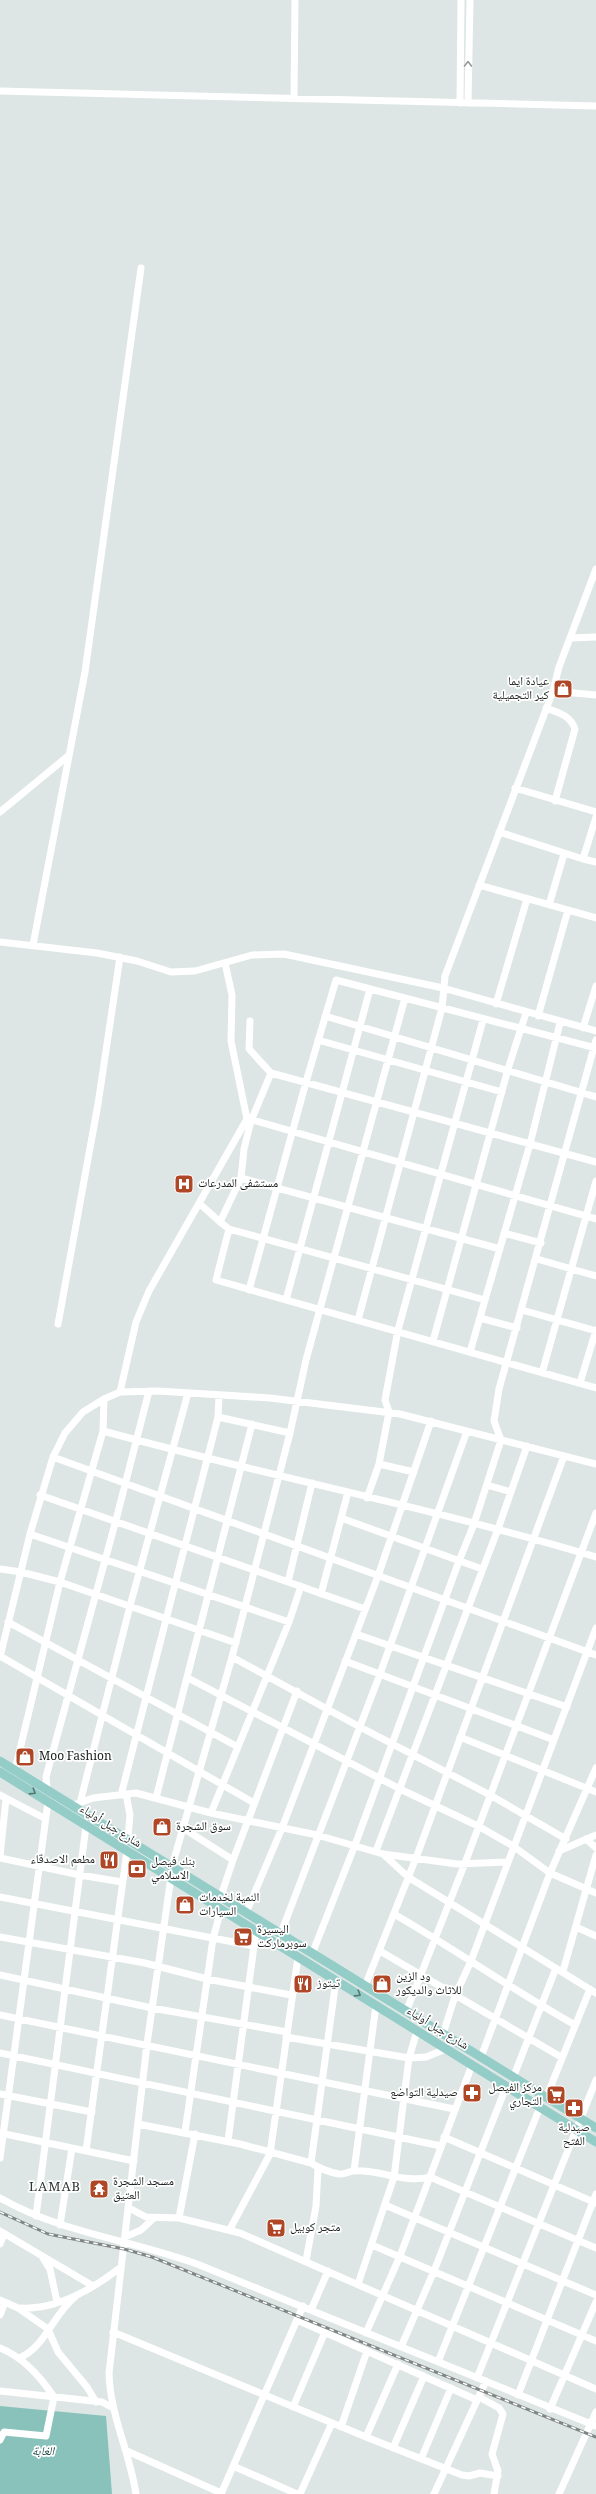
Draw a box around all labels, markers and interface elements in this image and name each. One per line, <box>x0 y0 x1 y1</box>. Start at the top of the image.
one-way arrow <box>464 61 473 67</box>
place label: عيادة ايما كير التجميلية <box>493 672 549 707</box>
shop icon: عيادة ايما كير التجميلية <box>552 678 574 700</box>
hospital icon: مستشفى المدرعات <box>173 1173 195 1195</box>
place label: مستشفى المدرعات <box>198 1174 278 1195</box>
shop icon: Moo Fashion <box>14 1746 36 1768</box>
place label: Moo Fashion <box>39 1747 112 1768</box>
one-way arrow <box>29 1788 36 1795</box>
street label: شارع جبل أولياء <box>75 1800 145 1854</box>
shop icon: سوق الشجرة <box>151 1816 173 1838</box>
place label: سوق الشجرة <box>176 1817 231 1838</box>
restaurant icon: مطعم الاصدقاء <box>98 1849 120 1871</box>
place label: مطعم الاصدقاء <box>31 1850 95 1871</box>
place label: بنك فيصل الاسلامي <box>151 1852 195 1887</box>
bank icon: بنك فيصل الاسلامي <box>126 1858 148 1880</box>
place label: النمية لخدمات السيارات <box>199 1888 259 1923</box>
shop icon: النمية لخدمات السيارات <box>174 1894 196 1916</box>
place label: اليسيرة سوبرماركت <box>257 1920 307 1955</box>
supermarket icon: اليسيرة سوبرماركت <box>232 1926 254 1948</box>
place label: ود الزين للاثاث والديكور <box>395 1967 462 2002</box>
restaurant icon: تيتوز <box>292 1973 314 1995</box>
shop icon: ود الزين للاثاث والديكور <box>371 1973 393 1995</box>
place label: تيتوز <box>316 1974 340 1995</box>
one-way arrow <box>354 1989 361 1996</box>
street label: شارع جبل أولياء <box>402 2002 472 2056</box>
place label: مركز الفيصل التجاري <box>488 2078 542 2113</box>
pharmacy icon: صيدلية التواضع <box>461 2082 483 2104</box>
place label: صيدلية التواضع <box>390 2083 458 2104</box>
supermarket icon: مركز الفيصل التجاري <box>545 2084 567 2106</box>
pharmacy icon: صيدلية الفتح <box>563 2097 585 2119</box>
place label: صيدلية الفتح <box>558 2118 590 2153</box>
place label: مسجد الشجرة العتيق <box>113 2172 174 2207</box>
district label: LAMAB <box>29 2177 81 2199</box>
temple icon: مسجد الشجرة العتيق <box>88 2178 110 2200</box>
supermarket icon: متجر كوبيل <box>265 2217 287 2239</box>
place label: متجر كوبيل <box>290 2218 341 2239</box>
park label: الغابة <box>32 2442 55 2463</box>

